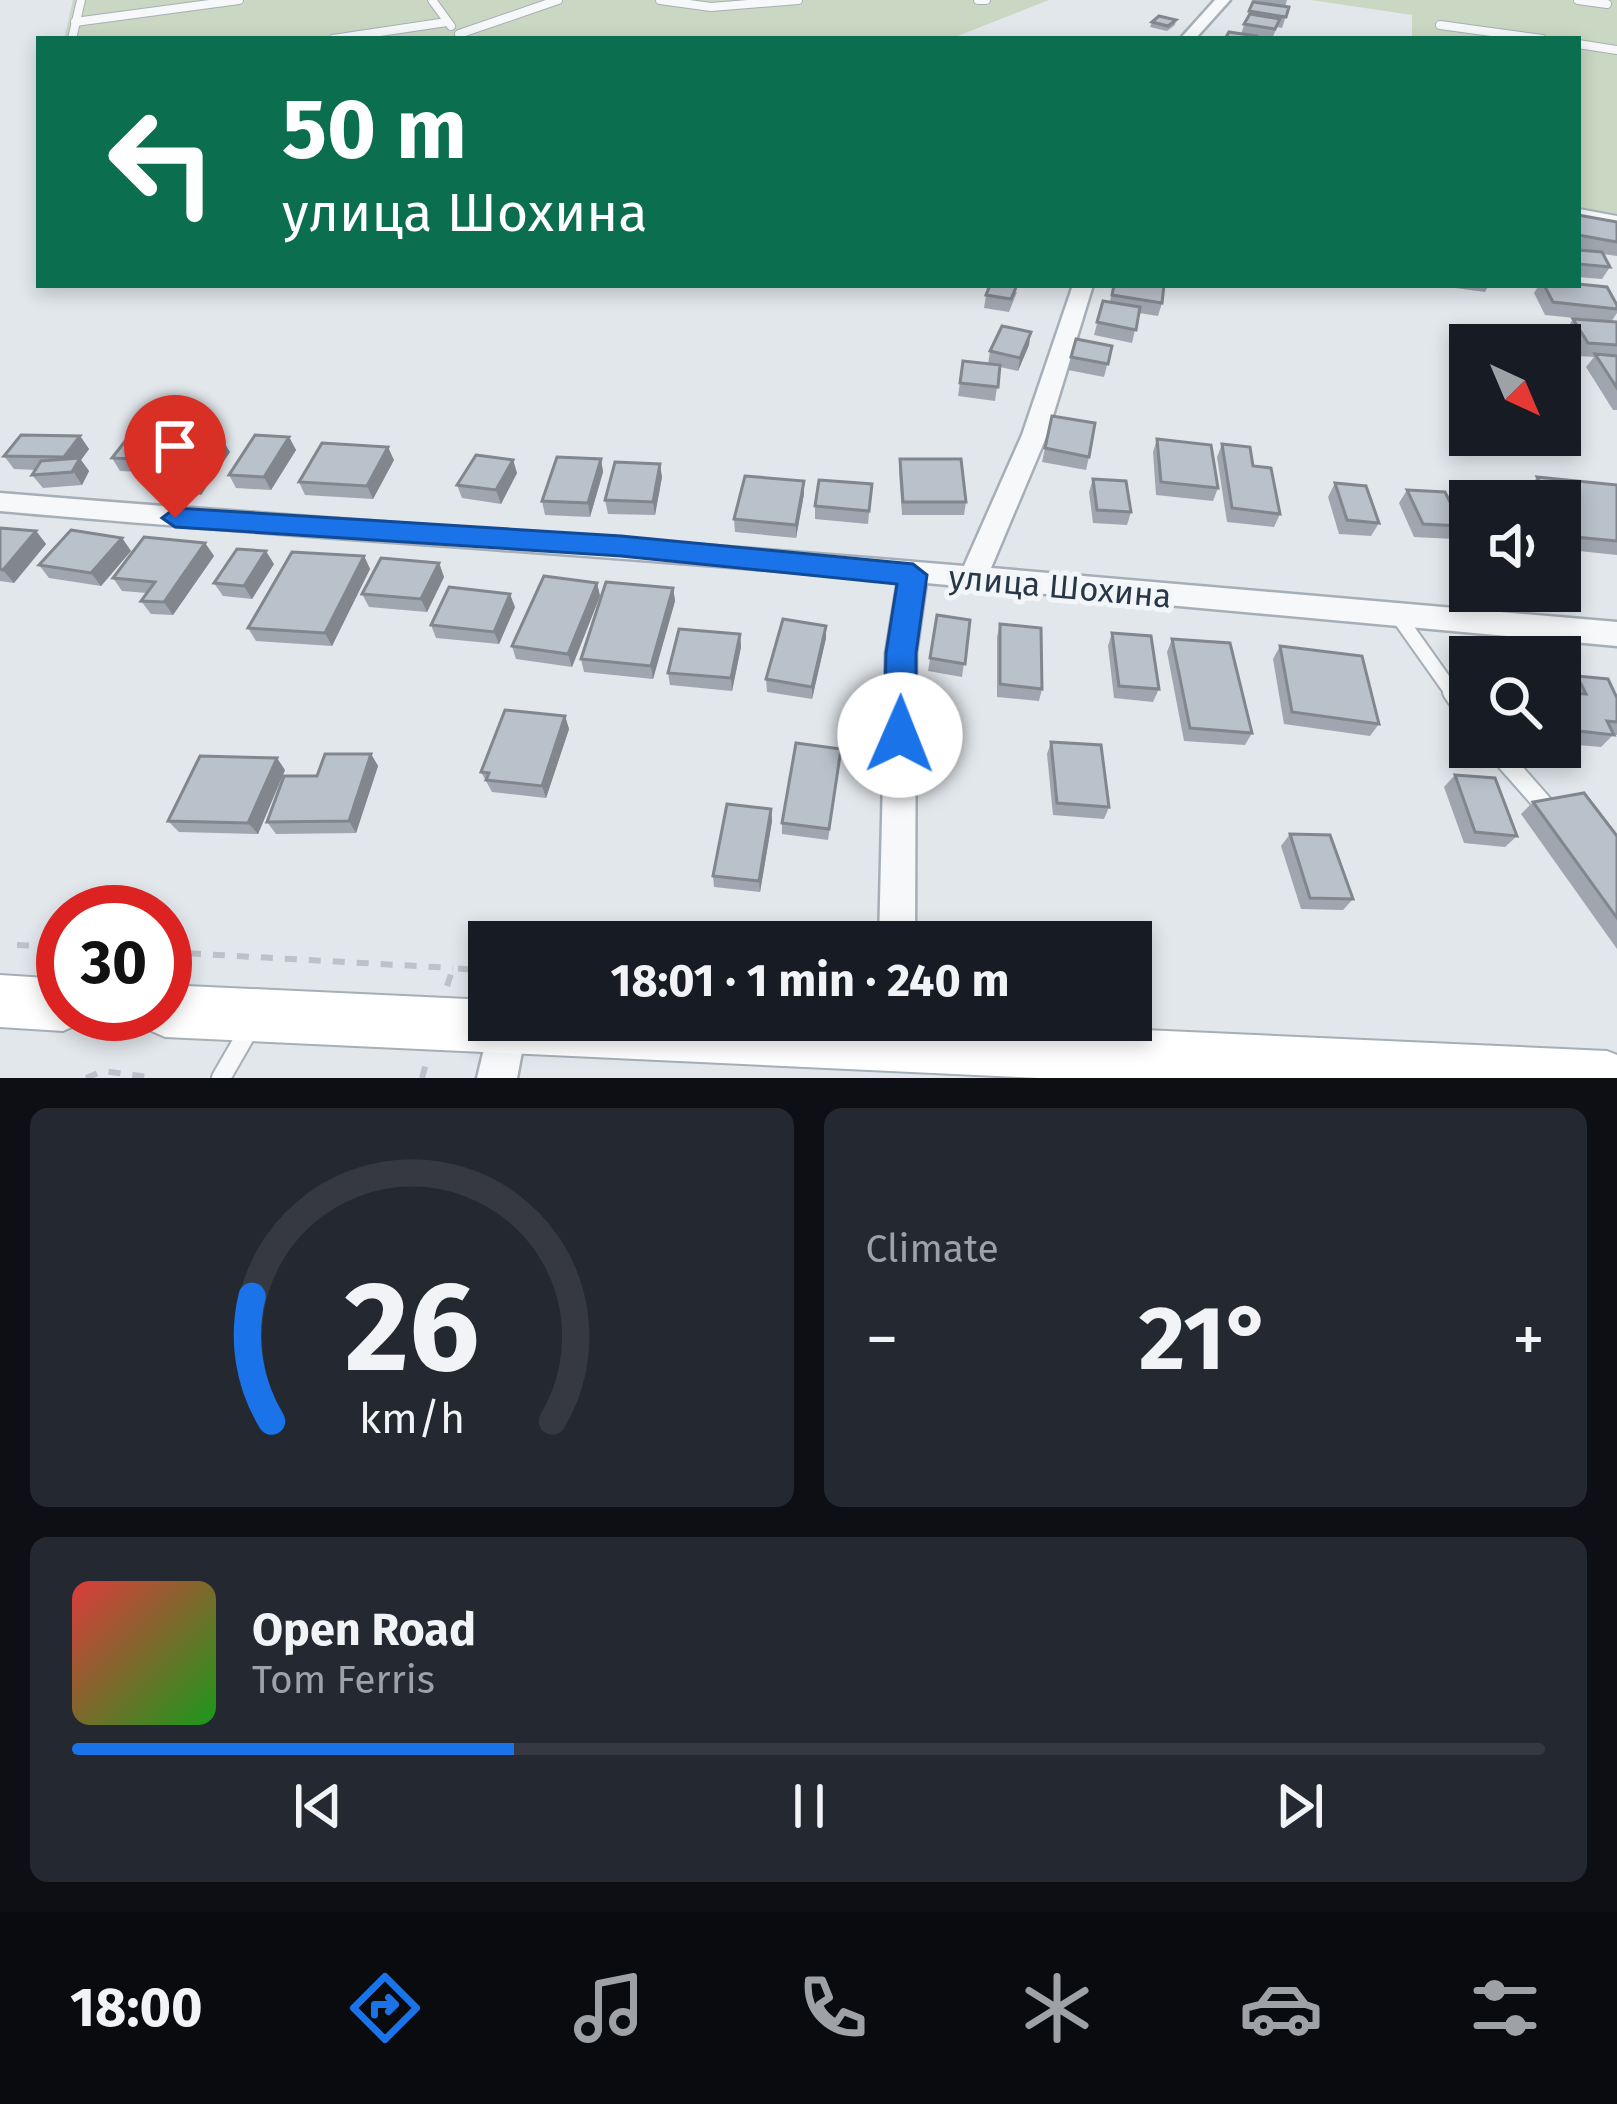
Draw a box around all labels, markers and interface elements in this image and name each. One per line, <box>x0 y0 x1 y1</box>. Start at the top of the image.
text: 50 m <box>282 79 467 180</box>
icon: left <box>84 84 240 240</box>
text: улица Шохина <box>282 181 648 245</box>
north arrow <box>1449 324 1581 456</box>
map controls <box>1449 324 1581 768</box>
pin <box>124 395 226 518</box>
icon: arrive <box>142 413 208 479</box>
button: sound <box>1449 480 1581 612</box>
street label: улица Шохина <box>947 557 1173 617</box>
button: search <box>1449 636 1581 768</box>
position arrow <box>837 672 963 798</box>
speed limit sign: 30 <box>36 885 192 1041</box>
text: 18:01 · 1 min · 240 m <box>611 954 1009 1008</box>
text: Climate <box>866 1226 999 1272</box>
text: 26 <box>344 1253 479 1403</box>
text: 21° <box>1139 1285 1272 1393</box>
text: − <box>866 1300 899 1379</box>
text: + <box>1512 1300 1545 1379</box>
text: km/h <box>359 1392 465 1443</box>
text: Open Road <box>252 1603 476 1657</box>
text: Tom Ferris <box>252 1657 435 1703</box>
icon: previous <box>285 1773 351 1839</box>
icon: pause <box>776 1773 842 1839</box>
icon: next <box>1267 1773 1333 1839</box>
icon: directions <box>343 1966 427 2050</box>
icon: music <box>567 1966 651 2050</box>
icon: phone <box>791 1966 875 2050</box>
icon: climate <box>1015 1966 1099 2050</box>
icon: car <box>1239 1966 1323 2050</box>
icon: filters <box>1463 1966 1547 2050</box>
text: 18:00 <box>70 1976 203 2040</box>

